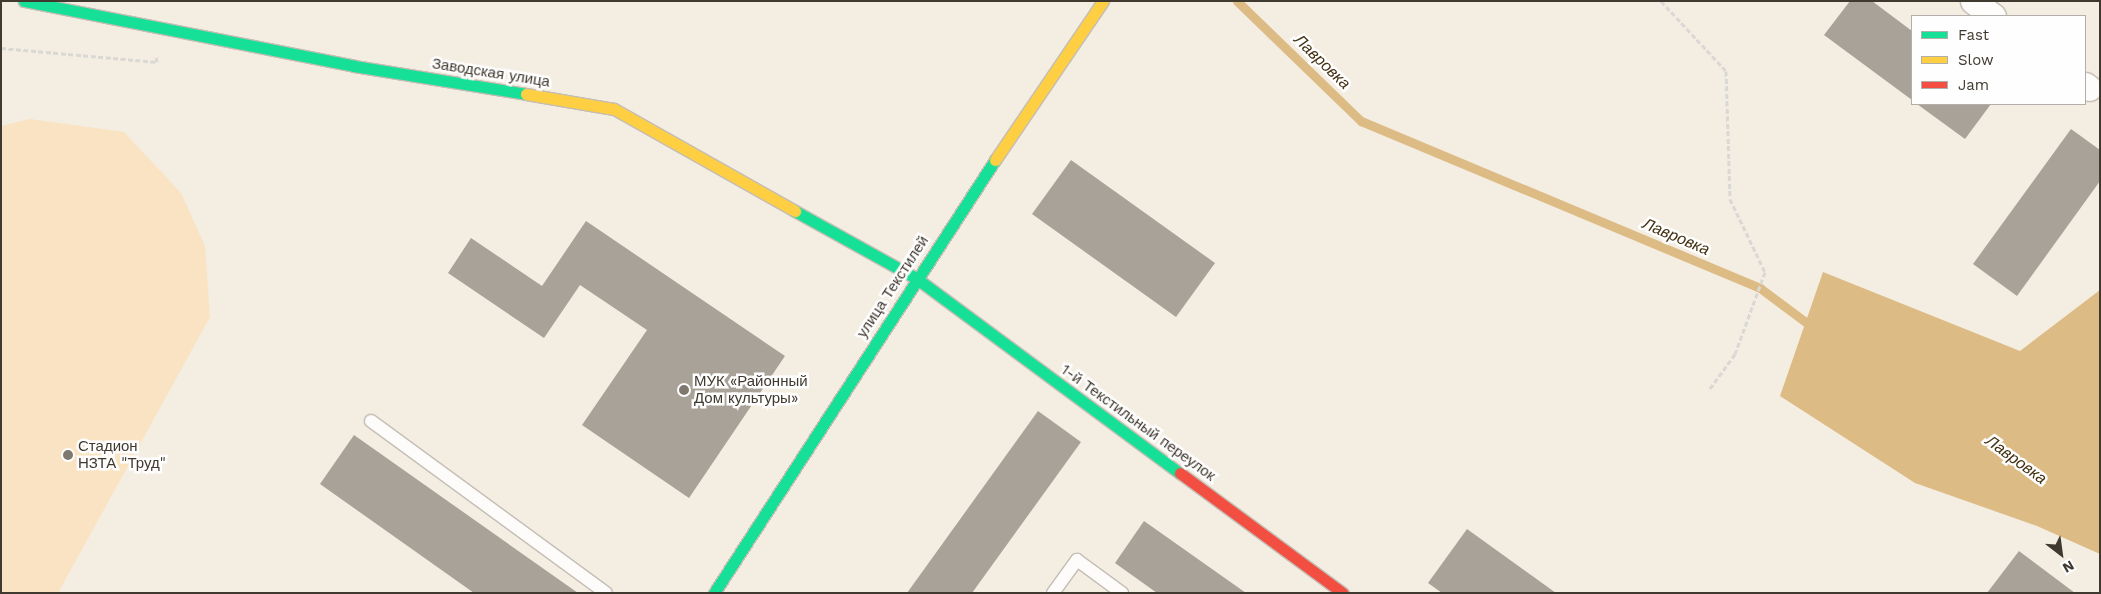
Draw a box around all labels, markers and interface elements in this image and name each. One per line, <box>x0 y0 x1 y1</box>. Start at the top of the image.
legend <box>1911 15 2086 105</box>
text: Fast <box>1958 26 1989 44</box>
water label: Лавровка <box>1290 30 1354 94</box>
text: Slow <box>1958 51 1994 69</box>
street label: Заводская улица <box>431 55 551 91</box>
text: Jam <box>1958 76 1989 94</box>
water label: Лавровка <box>1640 214 1712 260</box>
street label: улица Текстилей <box>853 233 933 341</box>
street label: 1-й Текстильный переулок <box>1057 361 1219 485</box>
place label: МУК «Районный Дом культуры» <box>694 372 808 407</box>
marker: МУК «Районный Дом культуры» <box>678 384 690 396</box>
water label: Лавровка <box>1982 431 2050 489</box>
place label: Стадион НЗТА "Труд" <box>78 437 166 472</box>
marker: Стадион НЗТА "Труд" <box>62 449 74 461</box>
north arrow <box>2036 529 2086 579</box>
text: N <box>2060 557 2077 577</box>

